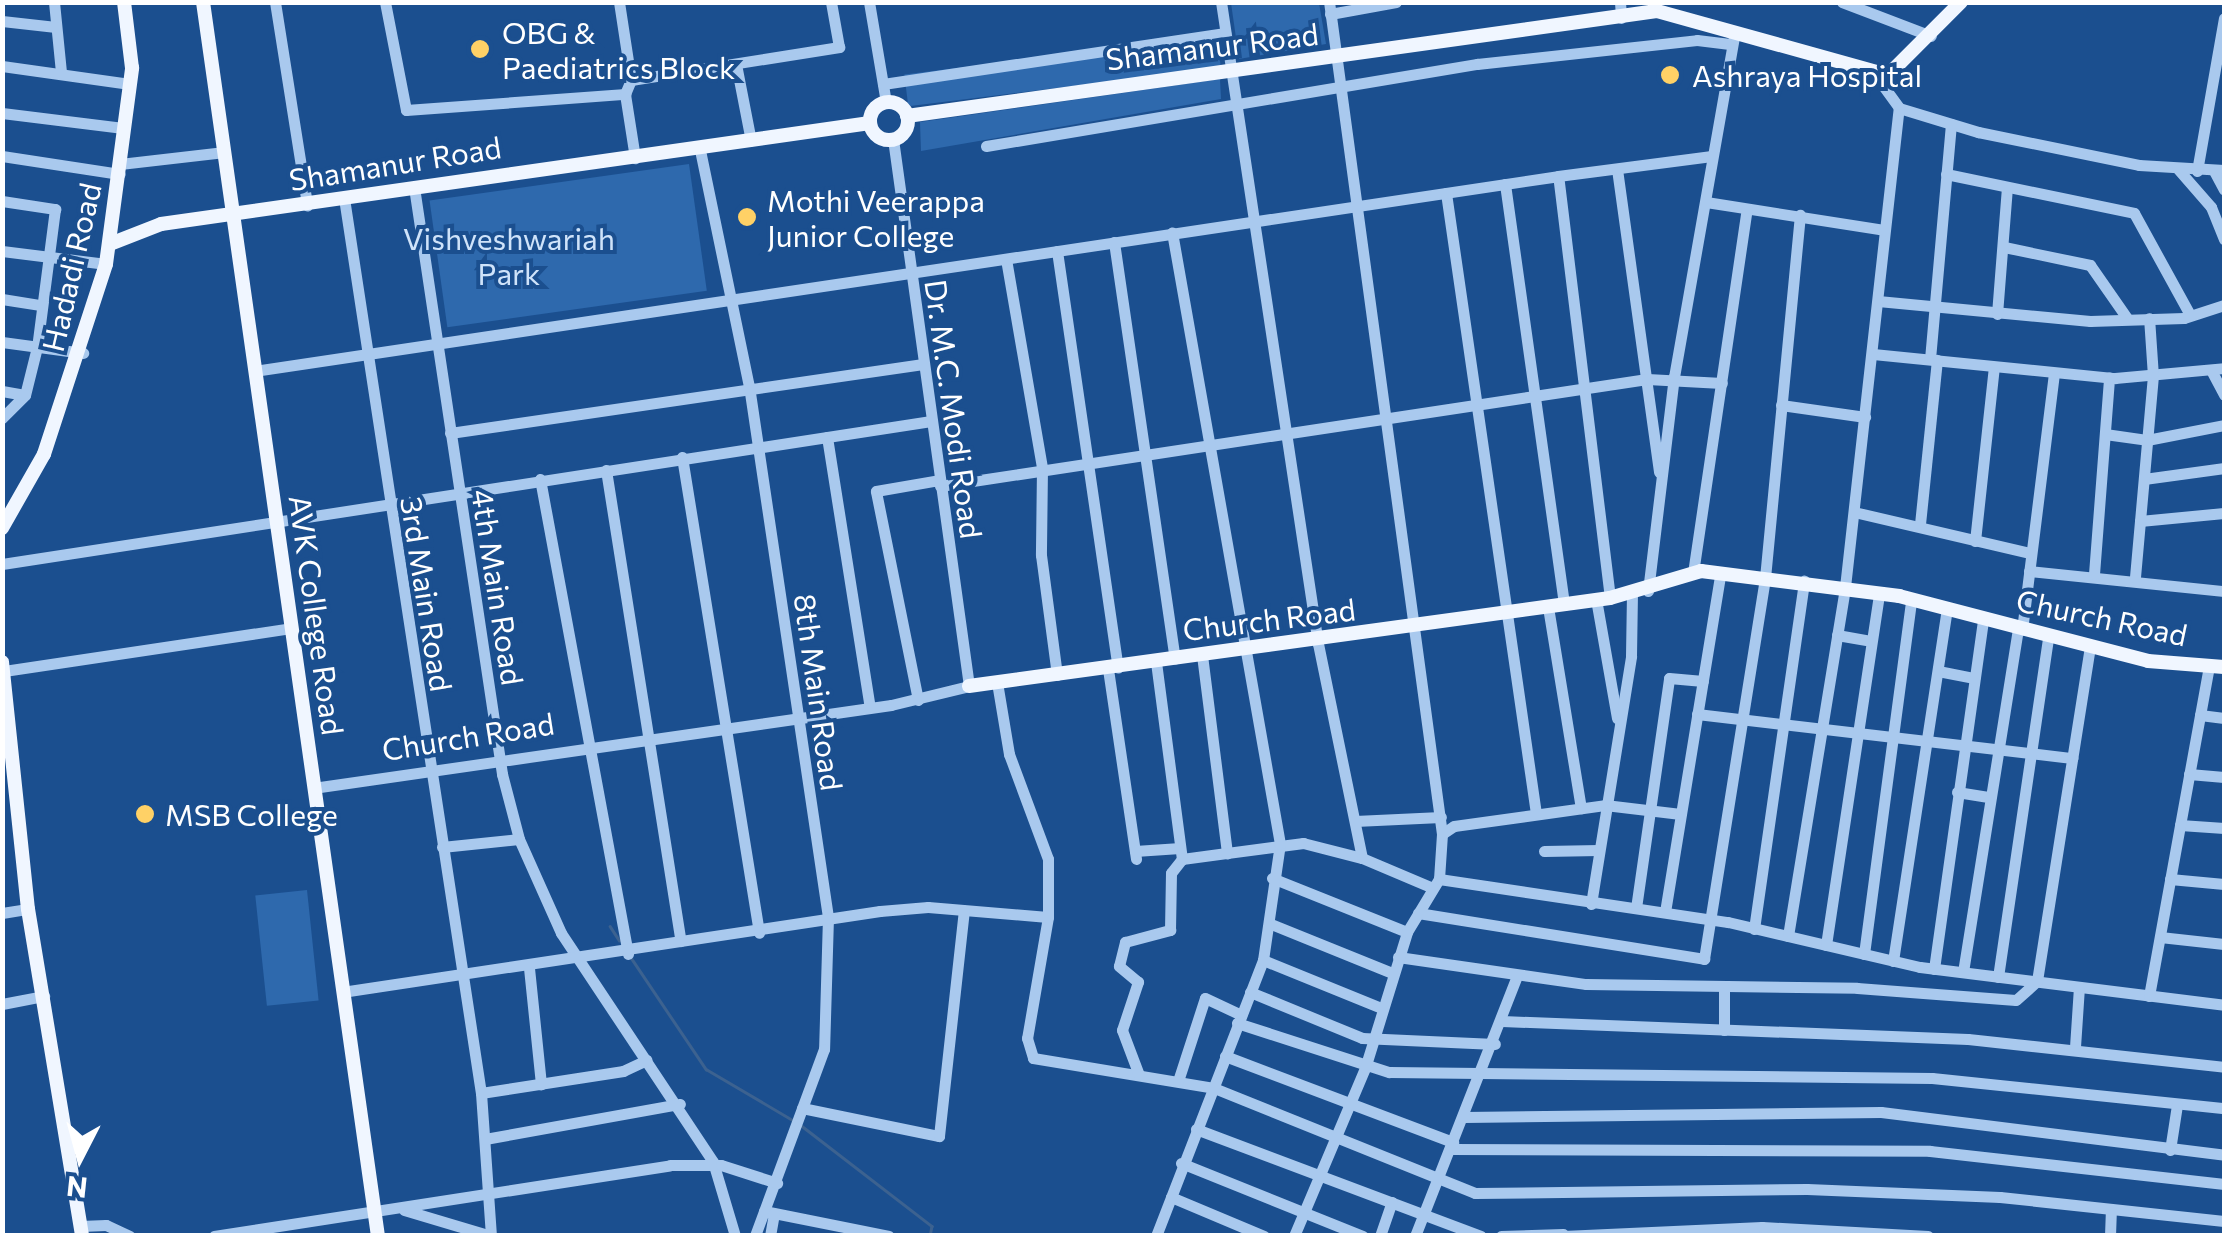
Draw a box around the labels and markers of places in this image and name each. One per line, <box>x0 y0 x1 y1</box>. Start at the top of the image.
place label: OBG & Paediatrics Block <box>502 14 735 84</box>
marker: OBG & Paediatrics Block <box>467 36 493 62</box>
place label: Ashraya Hospital <box>1692 57 1922 93</box>
marker: Ashraya Hospital <box>1657 62 1683 88</box>
place label: Mothi Veerappa Junior College <box>767 182 985 252</box>
marker: Mothi Veerappa Junior College <box>736 206 758 228</box>
place label: MSB College <box>165 796 338 832</box>
marker: MSB College <box>134 803 156 825</box>

